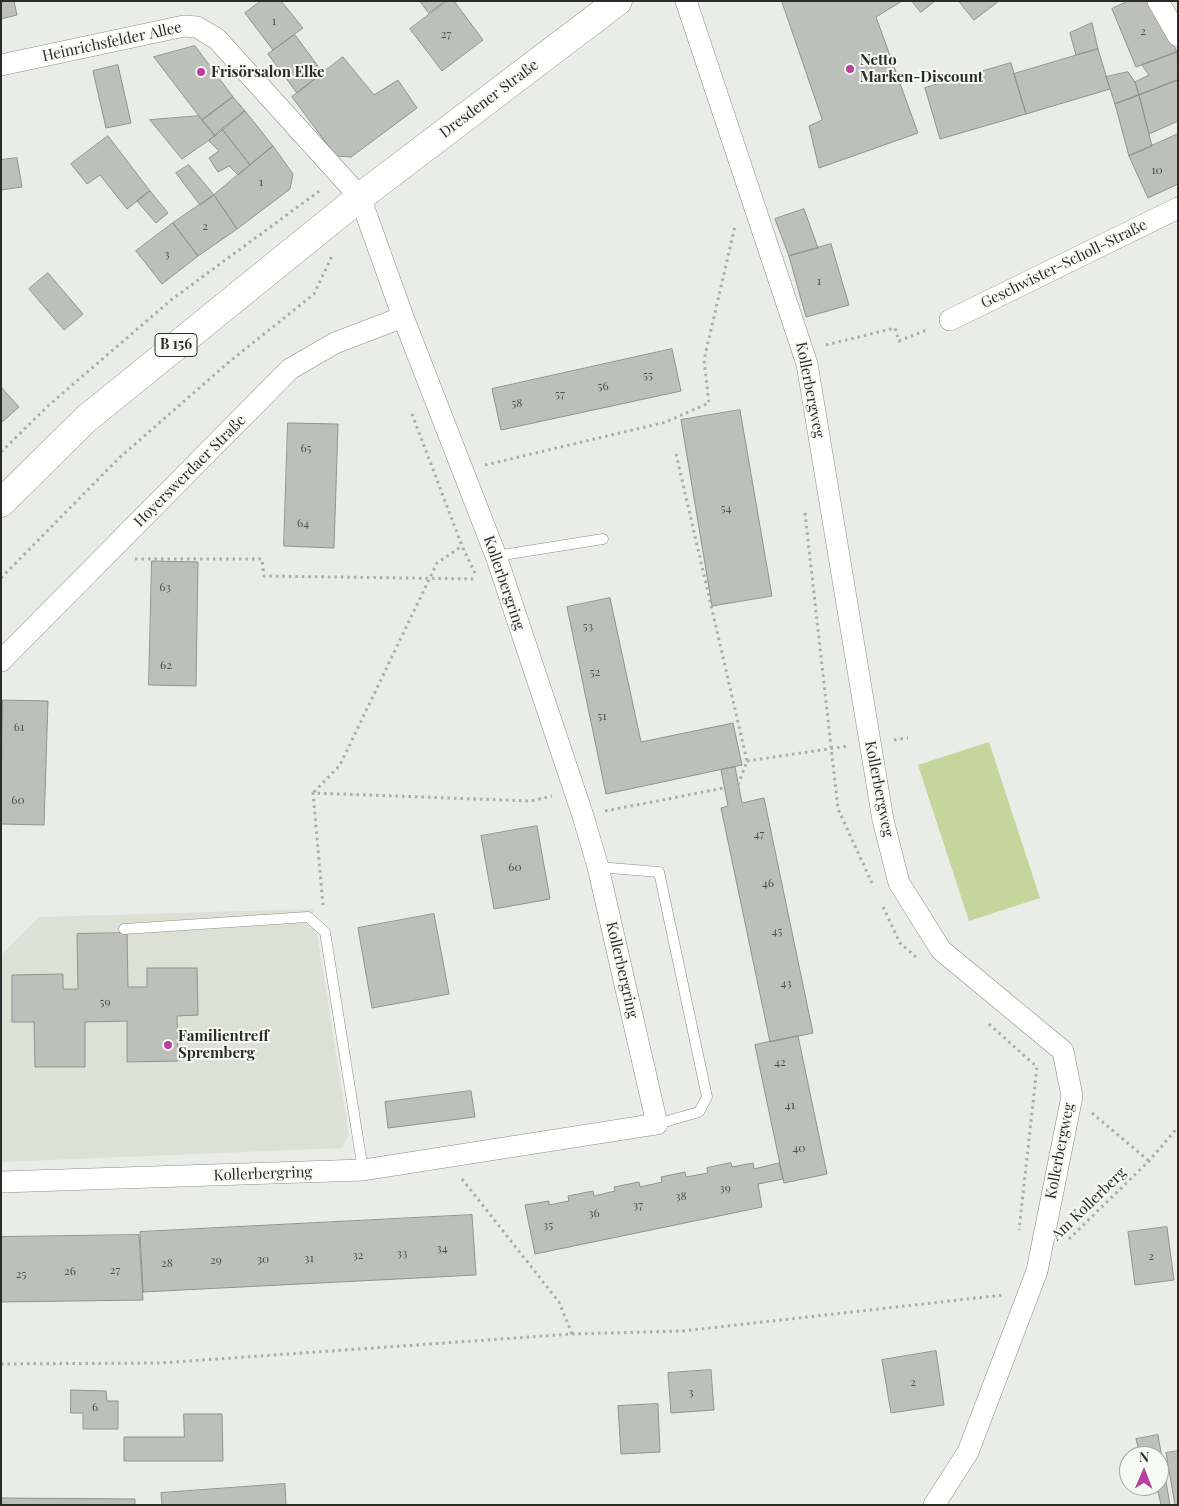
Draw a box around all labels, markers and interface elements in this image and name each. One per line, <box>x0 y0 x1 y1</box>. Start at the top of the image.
house number: 1 <box>272 14 276 28</box>
street label: Heinrichsfelder Allee <box>41 18 183 66</box>
house number: 2 <box>1140 24 1146 38</box>
house number: 27 <box>441 27 451 41</box>
place label: Netto Marken-Discount <box>860 51 983 86</box>
street label: Dresdener Straße <box>436 56 542 142</box>
place label: Frisörsalon Elke <box>211 63 325 81</box>
marker: Netto Marken-Discount <box>844 63 856 75</box>
marker: Frisörsalon Elke <box>195 66 207 78</box>
house number: 10 <box>1151 163 1163 177</box>
house number: 1 <box>259 175 263 189</box>
street label: Geschwister-Scholl-Straße <box>978 216 1150 312</box>
house number: 2 <box>202 219 208 233</box>
house number: 3 <box>164 247 170 261</box>
house number: 1 <box>817 274 821 288</box>
road number: B 156 <box>155 334 197 356</box>
street label: Kollerbergweg <box>792 340 828 440</box>
house number: 55 <box>643 368 653 382</box>
house number: 56 <box>597 379 609 393</box>
house number: 57 <box>555 387 565 401</box>
house number: 58 <box>511 396 523 410</box>
street label: Hoyerswerdaer Straße <box>130 411 250 531</box>
house number: 65 <box>300 441 312 455</box>
house number: 54 <box>721 501 731 515</box>
house number: 64 <box>297 516 309 530</box>
street label: Kollerbergring <box>479 533 529 633</box>
house number: 63 <box>159 580 171 594</box>
house number: 53 <box>583 619 593 633</box>
house number: 62 <box>160 658 172 672</box>
house number: 52 <box>590 665 600 679</box>
house number: 51 <box>597 709 607 723</box>
house number: 61 <box>14 720 24 734</box>
street label: Kollerbergweg <box>861 739 897 839</box>
house number: 60 <box>11 793 25 807</box>
house number: 47 <box>754 827 764 841</box>
house number: 60 <box>508 860 522 874</box>
house number: 46 <box>762 876 774 890</box>
street label: Kollerbergring <box>602 920 642 1020</box>
house number: 45 <box>772 924 782 938</box>
house number: 43 <box>780 976 792 990</box>
house number: 59 <box>99 995 111 1009</box>
place label: Familientreff Spremberg <box>178 1027 269 1062</box>
marker: Familientreff Spremberg <box>162 1039 174 1051</box>
house number: 42 <box>774 1055 786 1069</box>
house number: 41 <box>785 1098 795 1112</box>
street label: Kollerbergweg <box>1042 1101 1078 1201</box>
house number: 40 <box>792 1141 806 1155</box>
street label: Kollerbergring <box>213 1163 313 1185</box>
street label: Am Kollerberg <box>1048 1164 1130 1244</box>
house number: 39 <box>719 1181 731 1195</box>
house number: 38 <box>675 1189 687 1203</box>
house number: 37 <box>633 1198 643 1212</box>
house number: 36 <box>588 1206 600 1220</box>
house number: 35 <box>543 1218 553 1232</box>
house number: 34 <box>436 1241 448 1255</box>
house number: 33 <box>397 1246 407 1260</box>
house number: 32 <box>352 1248 364 1262</box>
house number: 2 <box>1148 1249 1154 1263</box>
house number: 31 <box>304 1251 314 1265</box>
house number: 30 <box>257 1252 269 1266</box>
house number: 29 <box>210 1253 222 1267</box>
house number: 28 <box>161 1256 173 1270</box>
house number: 27 <box>110 1263 120 1277</box>
house number: 26 <box>64 1264 76 1278</box>
house number: 25 <box>16 1267 26 1281</box>
house number: 2 <box>910 1375 916 1389</box>
house number: 3 <box>688 1385 694 1399</box>
house number: 6 <box>92 1400 98 1414</box>
north arrow <box>1119 1446 1169 1496</box>
text: N <box>1139 1447 1149 1466</box>

